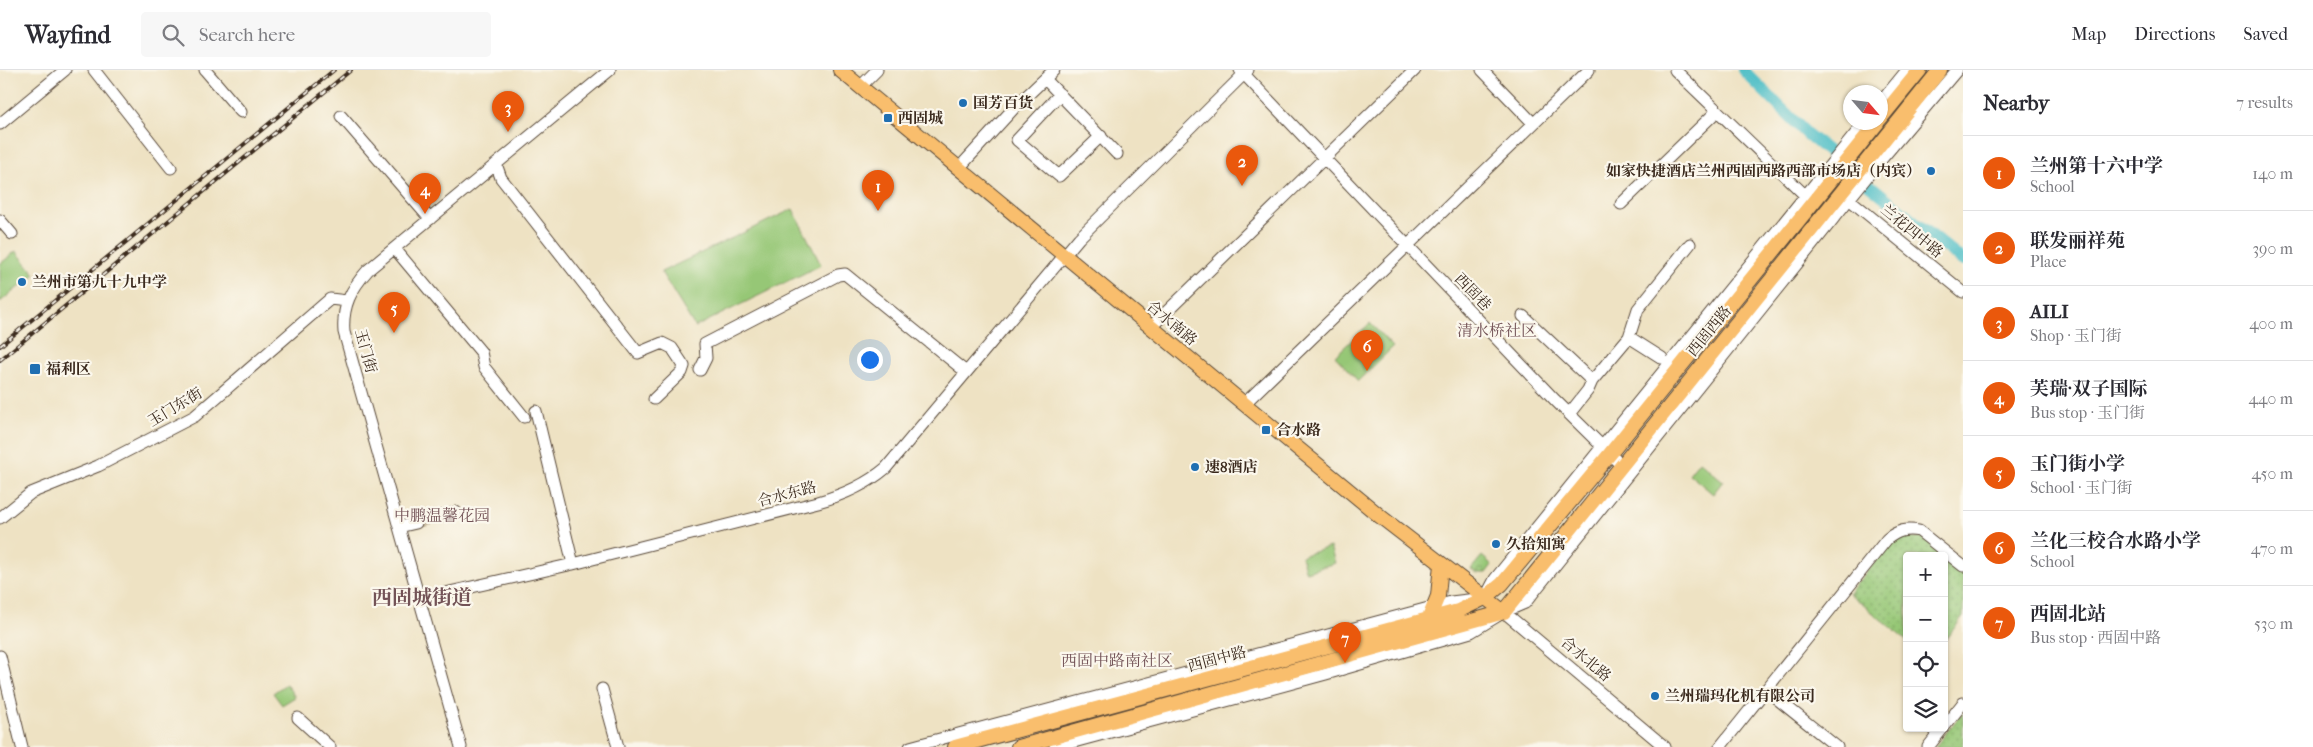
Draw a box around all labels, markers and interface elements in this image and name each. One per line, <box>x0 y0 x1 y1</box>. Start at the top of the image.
search box <box>141 12 491 57</box>
text: Wayfind <box>25 21 111 49</box>
icon: search <box>159 21 187 49</box>
text: Search here <box>199 24 295 46</box>
text: Map <box>2072 24 2106 45</box>
text: Directions <box>2134 24 2215 45</box>
text: Saved <box>2243 24 2288 45</box>
north arrow <box>1843 85 1888 130</box>
pin: 3 <box>492 91 524 132</box>
text: Nearby <box>1983 91 2049 115</box>
text: 7 results <box>2236 93 2293 112</box>
place label: 国芳百货 <box>973 94 1033 112</box>
marker: 国芳百货 <box>957 97 969 109</box>
place label: 西固城 <box>898 109 943 127</box>
marker: 西固城 <box>882 112 894 124</box>
pin: 2 <box>1226 145 1258 186</box>
text: 兰州第十六中学 <box>2030 155 2163 177</box>
place label: 如家快捷酒店兰州西固西路西部市场店（内宾） <box>1606 162 1921 180</box>
text: 1 <box>1996 164 2002 183</box>
text: 140 m <box>2252 164 2293 183</box>
marker: 如家快捷酒店兰州西固西路西部市场店（内宾） <box>1925 165 1937 177</box>
pin: 1 <box>862 170 894 211</box>
pin: 4 <box>409 173 441 214</box>
text: School <box>2030 177 2075 196</box>
street label: 兰花四中路 <box>1877 200 1947 262</box>
text: 联发丽祥苑 <box>2030 230 2125 252</box>
text: 2 <box>1995 239 2003 258</box>
text: 390 m <box>2252 239 2293 258</box>
text: Place <box>2030 252 2066 271</box>
street label: 西固巷 <box>1451 270 1495 314</box>
place label: 兰州市第九十九中学 <box>32 273 167 291</box>
marker: 兰州市第九十九中学 <box>16 276 28 288</box>
pin: 5 <box>378 292 410 333</box>
street label: 合水南路 <box>1143 297 1201 349</box>
text: AILI <box>2030 301 2069 323</box>
street label: 西固西路 <box>1683 302 1735 360</box>
text: 3 <box>1996 314 2002 333</box>
text: 400 m <box>2249 314 2293 333</box>
district label: 清水桥社区 <box>1457 321 1537 340</box>
text: Shop · 玉门街 <box>2030 326 2122 345</box>
street label: 玉门街 <box>351 327 381 375</box>
pin: 6 <box>1351 330 1383 371</box>
your location <box>857 347 883 373</box>
place label: 福利区 <box>46 360 91 378</box>
marker: 福利区 <box>28 362 42 376</box>
text: 芙瑞·双子国际 <box>2030 378 2148 400</box>
street label: 玉门东街 <box>145 384 205 430</box>
text: 4 <box>1994 389 2004 408</box>
text: 440 m <box>2248 389 2293 408</box>
text: Bus stop · 玉门街 <box>2030 403 2145 422</box>
place label: 合水路 <box>1276 421 1321 439</box>
marker: 合水路 <box>1260 424 1272 436</box>
text: 玉门街小学 <box>2030 453 2125 475</box>
place label: 速8酒店 <box>1205 458 1258 476</box>
marker: 速8酒店 <box>1189 461 1201 473</box>
text: 5 <box>1996 464 2002 483</box>
text: 450 m <box>2252 464 2293 483</box>
street label: 合水东路 <box>756 478 818 510</box>
text: School · 玉门街 <box>2030 478 2133 497</box>
district label: 中鹏温馨花园 <box>394 506 490 525</box>
text: 兰化三校合水路小学 <box>2030 530 2201 552</box>
place label: 久拾知寓 <box>1506 535 1566 553</box>
marker: 久拾知寓 <box>1490 538 1502 550</box>
text: 6 <box>1995 539 2003 558</box>
text: 470 m <box>2251 539 2293 558</box>
map controls <box>1903 552 1948 732</box>
button: + <box>1903 552 1948 597</box>
text: School <box>2030 552 2075 571</box>
district label: 西固城街道 <box>372 586 472 609</box>
button: − <box>1903 597 1948 642</box>
text: 西固北站 <box>2030 603 2106 625</box>
text: 7 <box>1995 614 2003 633</box>
text: 530 m <box>2254 614 2293 633</box>
pin: 7 <box>1329 622 1361 663</box>
text: Bus stop · 西固中路 <box>2030 628 2161 647</box>
street label: 合水北路 <box>1557 633 1615 685</box>
button: locate <box>1903 642 1948 687</box>
street label: 西固中路 <box>1186 643 1248 675</box>
district label: 西固中路南社区 <box>1061 651 1173 670</box>
place label: 兰州瑞玛化机有限公司 <box>1665 687 1815 705</box>
button: layers <box>1903 687 1948 732</box>
marker: 兰州瑞玛化机有限公司 <box>1649 690 1661 702</box>

